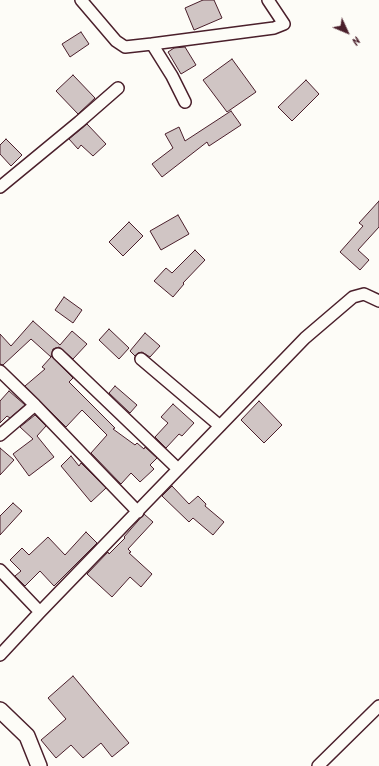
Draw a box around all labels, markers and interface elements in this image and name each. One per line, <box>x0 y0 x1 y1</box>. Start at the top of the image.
north arrow <box>327 12 367 52</box>
text: N <box>347 32 365 49</box>

